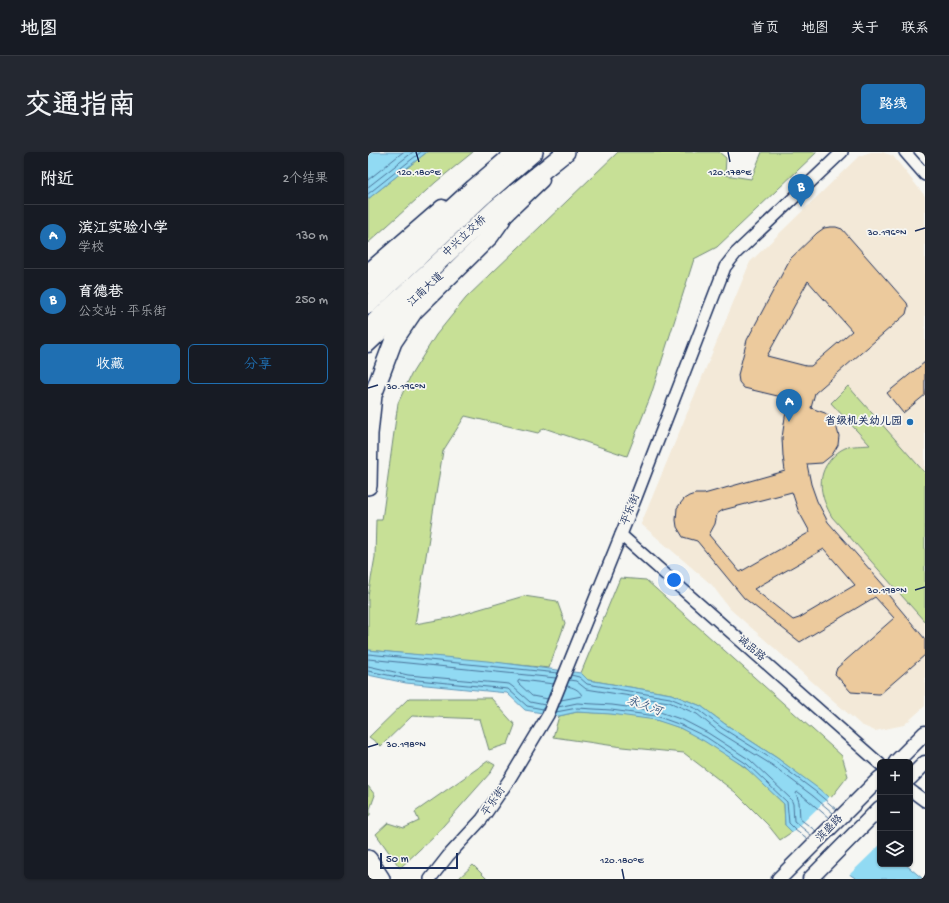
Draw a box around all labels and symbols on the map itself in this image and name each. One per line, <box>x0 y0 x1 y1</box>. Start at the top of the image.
text: 120.180°E <box>396 167 442 179</box>
text: 120.178°E <box>707 167 752 179</box>
pin: B <box>788 174 814 207</box>
street label: 中兴立交桥 <box>440 213 489 260</box>
text: 30.196°N <box>866 227 907 239</box>
street label: 江南大道 <box>404 269 446 309</box>
text: 30.196°N <box>385 381 426 393</box>
pin: A <box>776 389 802 422</box>
place label: 省级机关幼儿园 <box>825 415 902 428</box>
marker: 省级机关幼儿园 <box>905 417 915 427</box>
street label: 平乐街 <box>618 491 643 528</box>
your location <box>664 570 684 590</box>
text: 30.198°N <box>866 585 907 597</box>
street label: 诚品路 <box>735 633 768 664</box>
water label: 永久河 <box>625 693 666 720</box>
text: 30.198°N <box>385 739 426 751</box>
street label: 平乐街 <box>479 784 509 819</box>
street label: 滨盛路 <box>813 812 846 845</box>
scale bar <box>380 851 458 870</box>
text: 120.180°E <box>599 855 645 867</box>

